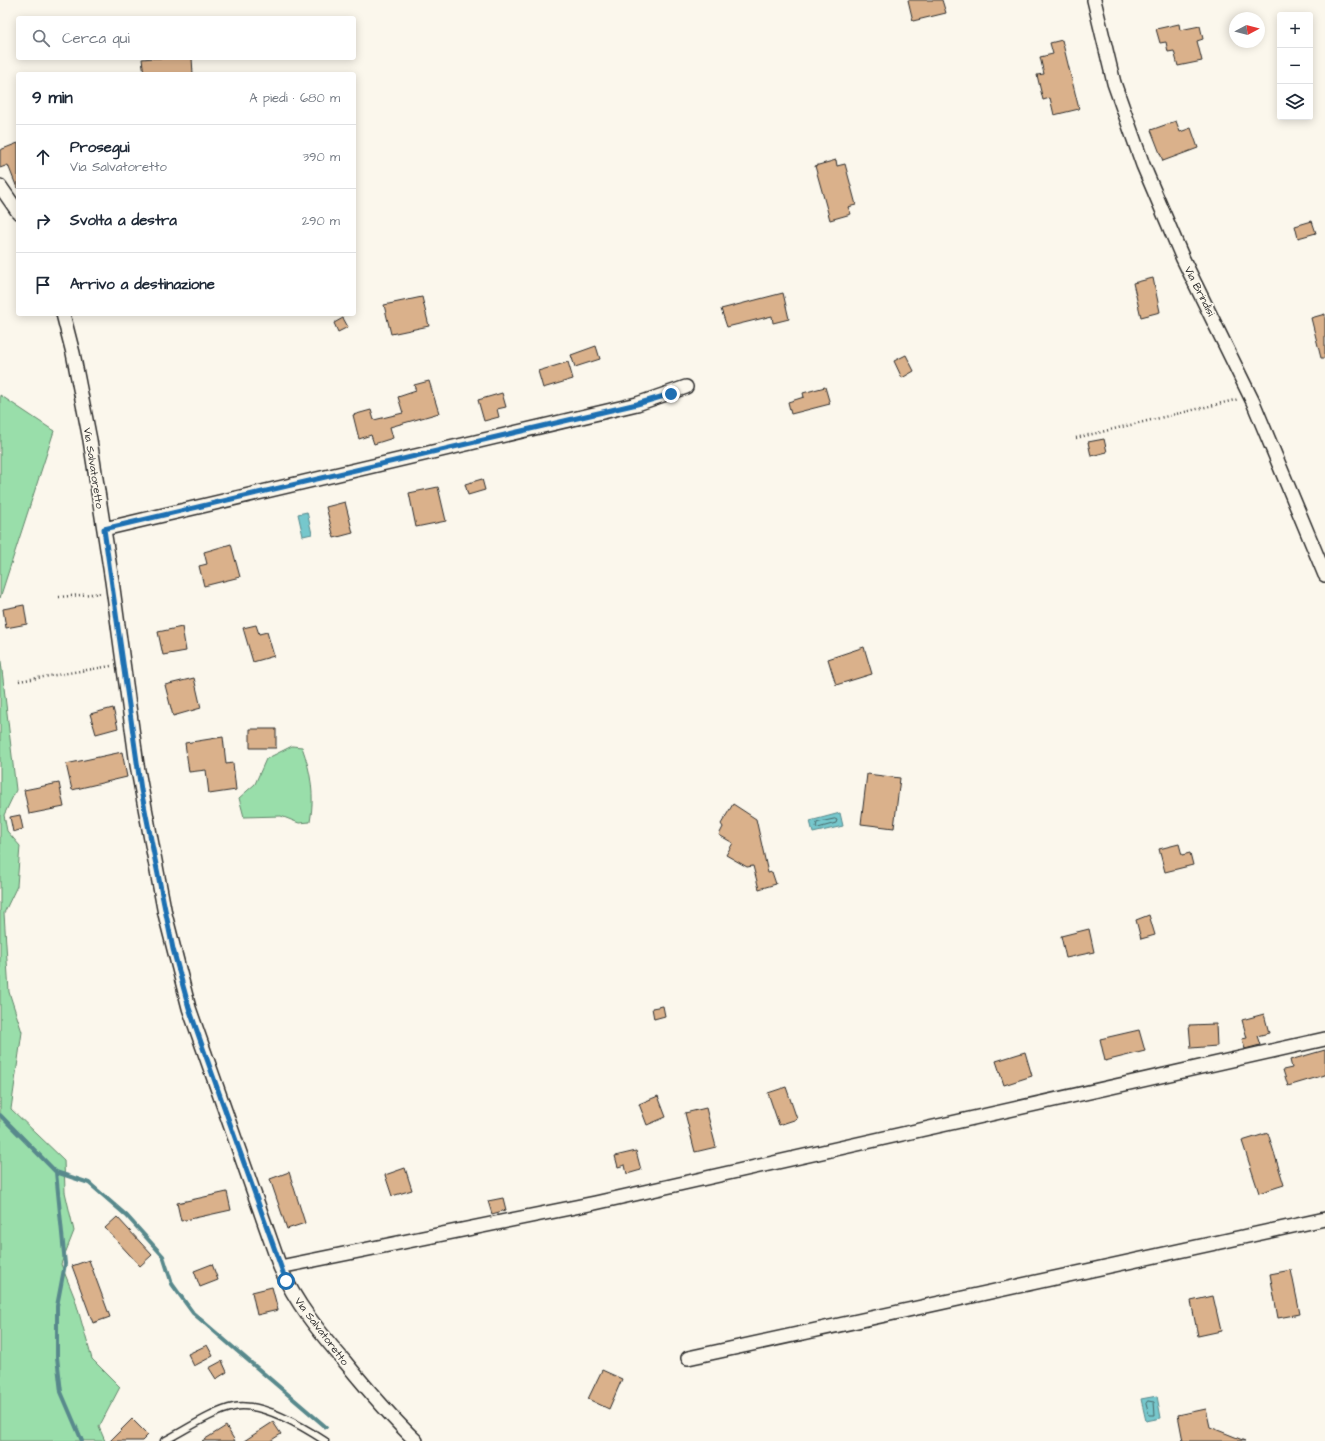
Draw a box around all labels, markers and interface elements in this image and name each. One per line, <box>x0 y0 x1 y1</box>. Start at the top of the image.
north arrow <box>1229 12 1265 48</box>
map controls <box>1277 12 1313 120</box>
button: + <box>1277 12 1313 48</box>
search box <box>16 16 356 60</box>
icon: search <box>30 27 52 49</box>
text: Cerca qui <box>62 28 130 49</box>
button: − <box>1277 48 1313 84</box>
button: layers <box>1277 84 1313 120</box>
text: 9 min <box>32 86 73 110</box>
text: A piedi · 680 m <box>249 89 340 107</box>
text: Prosegui <box>70 137 130 158</box>
icon: ahead <box>32 146 54 168</box>
text: 390 m <box>302 148 340 166</box>
text: Via Salvatoretto <box>70 158 167 176</box>
icon: right <box>32 210 54 232</box>
text: Svolta a destra <box>70 210 177 231</box>
text: 290 m <box>302 212 340 230</box>
street label: Via Brindisi <box>1181 264 1219 319</box>
icon: arrive <box>32 274 54 296</box>
text: Arrivo a destinazione <box>70 274 215 295</box>
route end <box>662 385 680 403</box>
street label: Via Salvatoretto <box>80 426 107 511</box>
route start <box>277 1272 295 1290</box>
street label: Via Salvatoretto <box>291 1294 353 1369</box>

